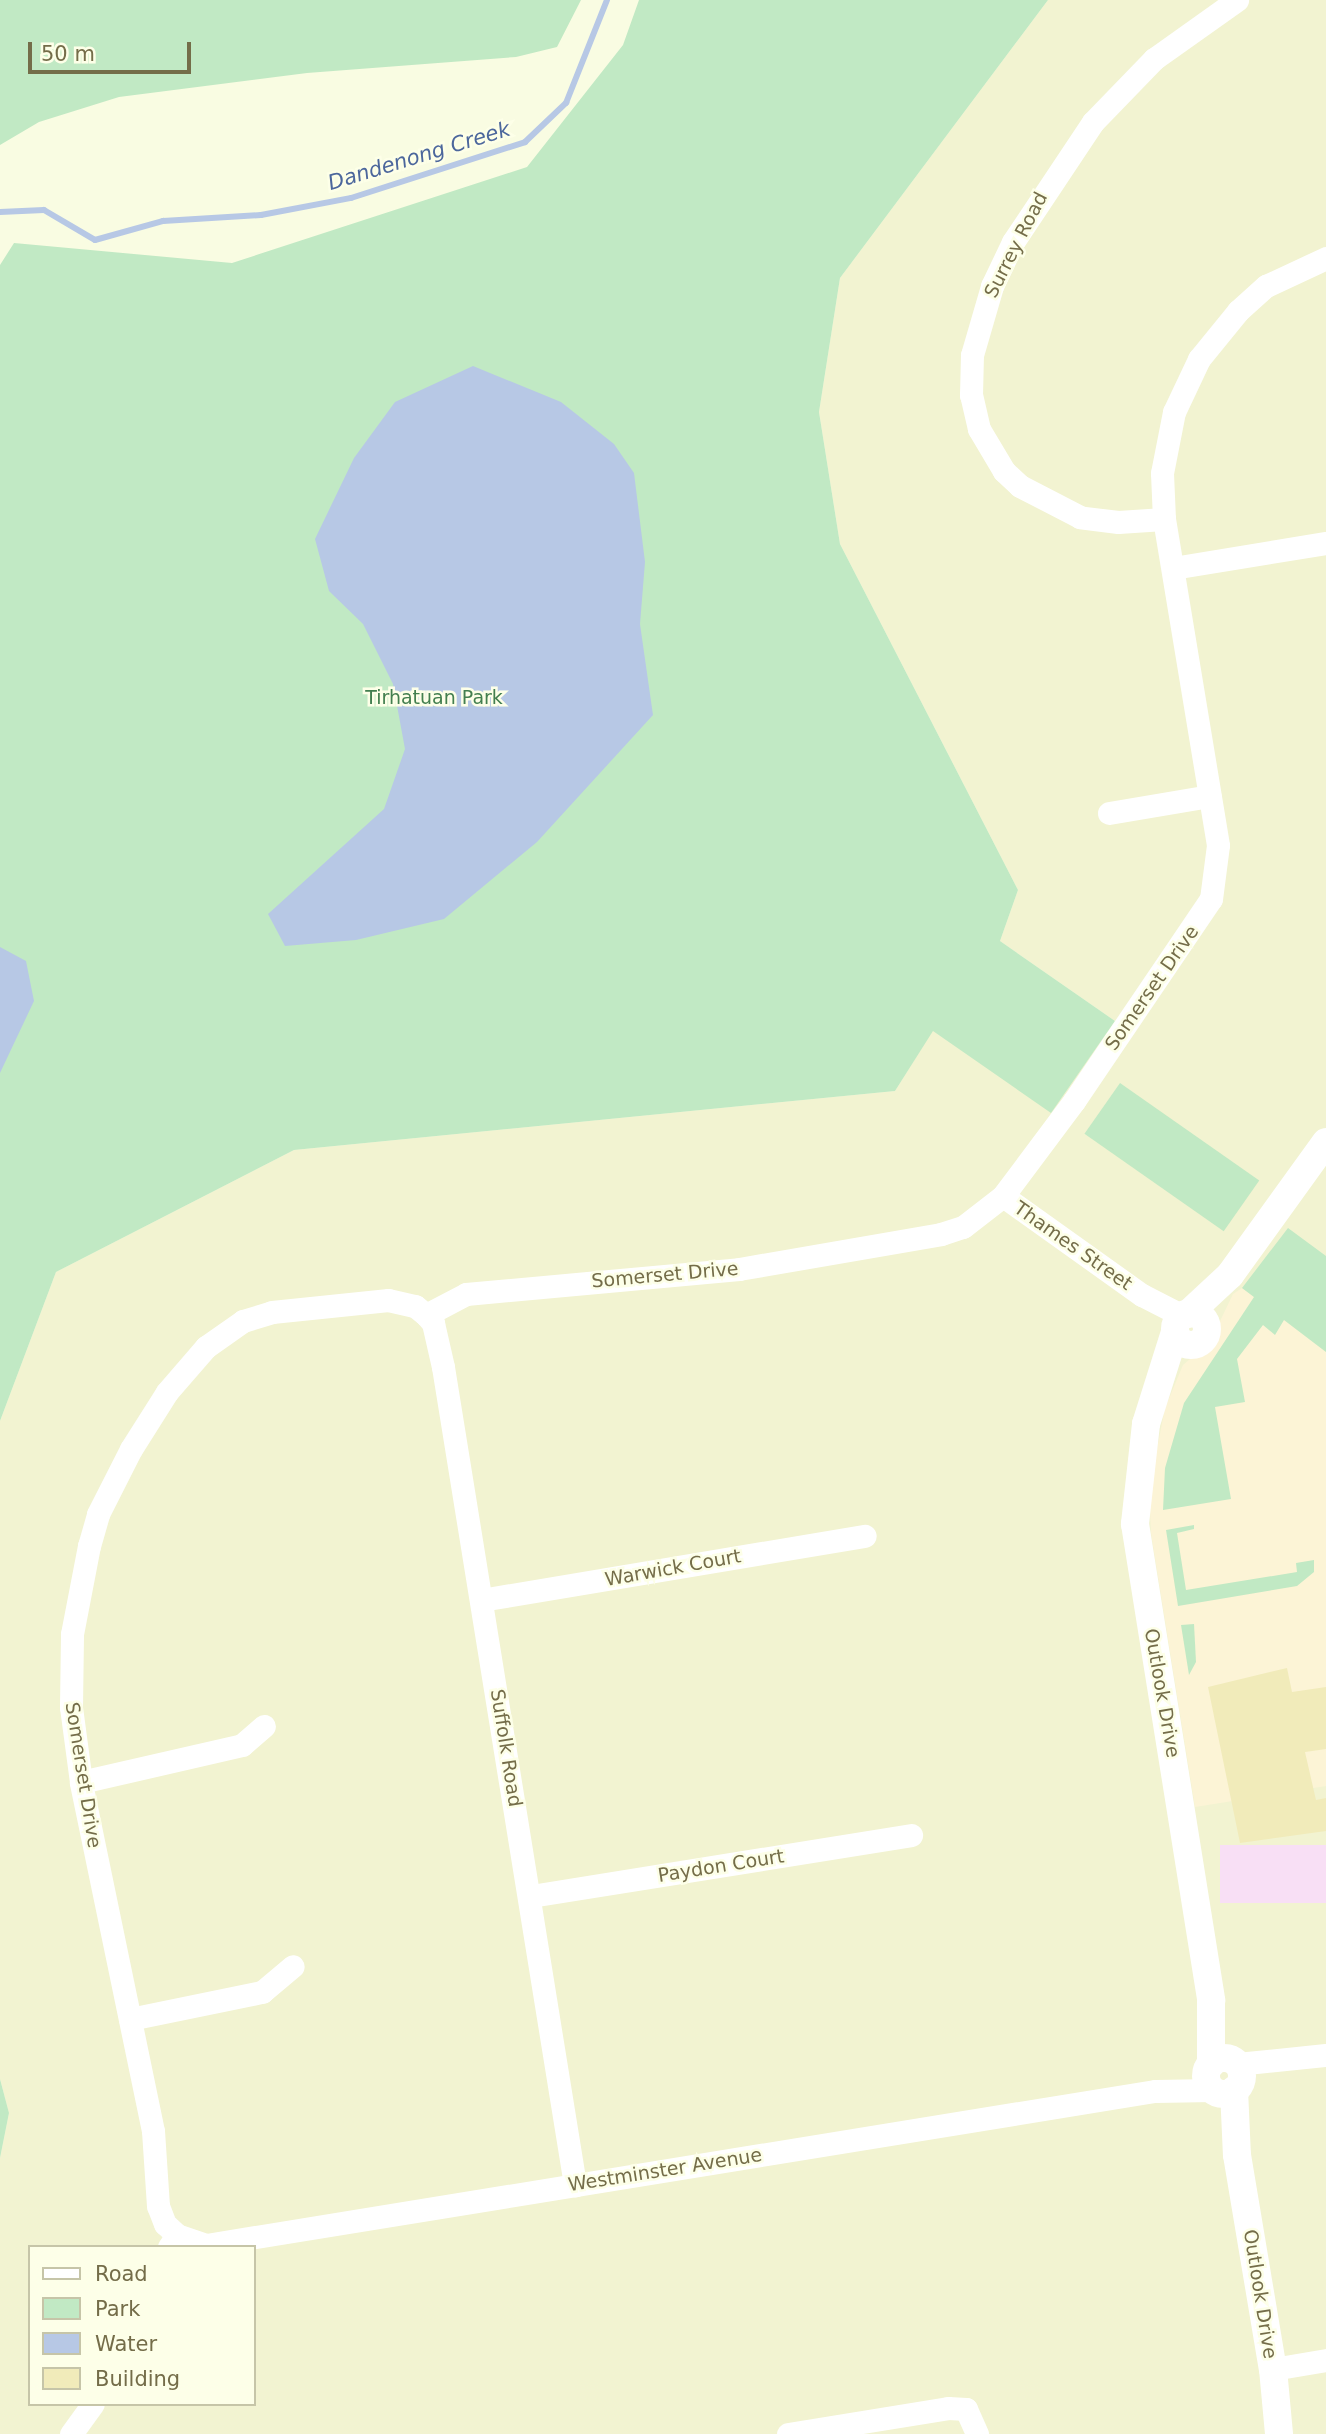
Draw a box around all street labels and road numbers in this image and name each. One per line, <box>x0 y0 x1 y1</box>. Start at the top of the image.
street label: Surrey Road <box>980 188 1052 302</box>
street label: Somerset Drive <box>1100 921 1204 1055</box>
street label: Thames Street <box>1009 1197 1137 1295</box>
street label: Somerset Drive <box>591 1257 739 1293</box>
street label: Warwick Court <box>603 1545 743 1591</box>
street label: Outlook Drive <box>1139 1627 1185 1759</box>
street label: Suffolk Road <box>485 1688 527 1808</box>
street label: Somerset Drive <box>60 1700 106 1850</box>
street label: Paydon Court <box>656 1845 786 1887</box>
street label: Westminster Avenue <box>566 2143 764 2197</box>
street label: Outlook Drive <box>1239 2228 1281 2360</box>

